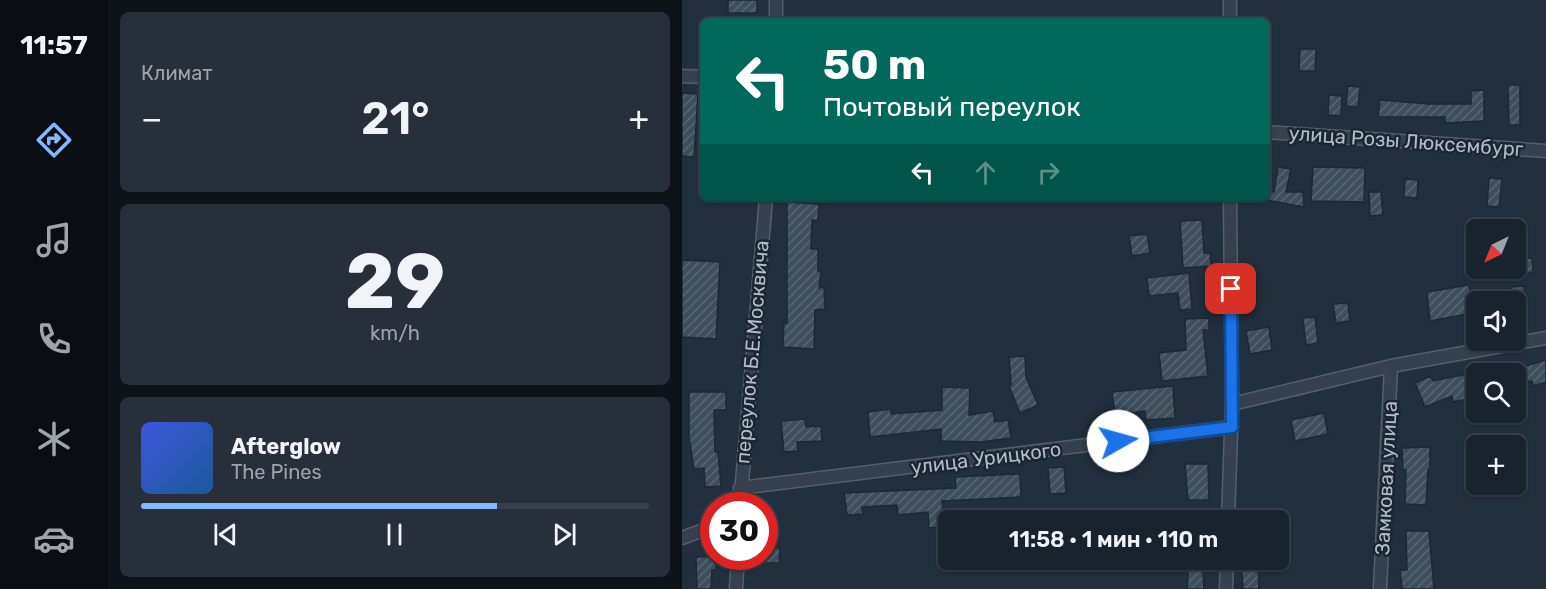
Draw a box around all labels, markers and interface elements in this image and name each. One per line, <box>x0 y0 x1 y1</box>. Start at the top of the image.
text: 11:57 <box>20 29 88 61</box>
text: 50 m <box>823 40 926 90</box>
icon: left <box>724 42 802 120</box>
text: Климат <box>141 61 213 85</box>
text: Почтовый переулок <box>823 91 1081 123</box>
text: 21° <box>361 92 430 145</box>
text: − <box>141 99 162 138</box>
text: + <box>628 99 649 138</box>
icon: directions <box>33 119 75 161</box>
street label: улица Розы Люксембург <box>1288 121 1525 161</box>
icon: left <box>906 156 939 189</box>
icon: ahead <box>969 156 1002 189</box>
icon: right <box>1032 156 1065 189</box>
icon: music <box>33 219 75 261</box>
north arrow <box>1466 219 1526 279</box>
map controls <box>1466 219 1526 495</box>
text: 29 <box>345 235 445 328</box>
street label: переулок Б.Е.Москвича <box>730 239 774 465</box>
pin <box>1205 263 1256 314</box>
icon: arrive <box>1214 272 1247 305</box>
button: sound <box>1466 291 1526 351</box>
icon: phone <box>33 318 75 360</box>
text: km/h <box>370 321 420 345</box>
button: search <box>1466 363 1526 423</box>
street label: Замковая улица <box>1370 400 1402 556</box>
position arrow <box>1086 409 1150 473</box>
icon: climate <box>33 418 75 460</box>
text: Afterglow <box>231 433 341 460</box>
button: + <box>1466 435 1526 495</box>
street label: улица Урицкого <box>909 437 1063 479</box>
text: The Pines <box>231 460 322 484</box>
speed limit sign: 30 <box>700 492 778 570</box>
icon: car <box>33 518 75 560</box>
icon: previous <box>209 518 242 551</box>
icon: pause <box>378 518 411 551</box>
icon: next <box>548 518 581 551</box>
text: 11:58 · 1 мин · 110 m <box>1009 526 1218 553</box>

